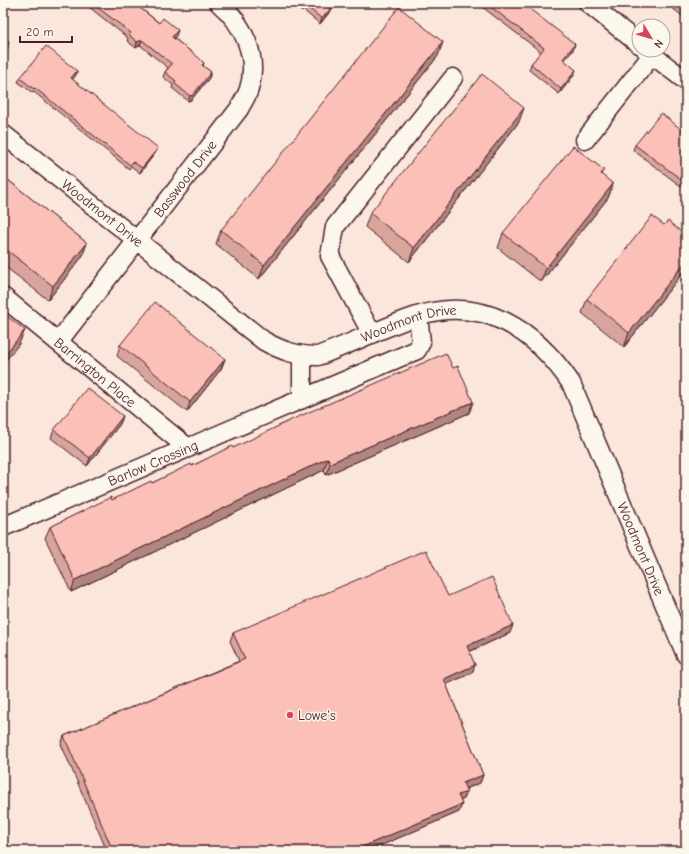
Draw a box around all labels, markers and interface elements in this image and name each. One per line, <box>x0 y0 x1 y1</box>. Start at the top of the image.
scale bar <box>20 18 72 44</box>
north arrow <box>631 18 671 58</box>
text: 20 m <box>26 25 54 39</box>
text: N <box>651 37 666 51</box>
street label: Basswood Drive <box>150 137 220 220</box>
street label: Woodmont Drive <box>58 175 147 250</box>
street label: Woodmont Drive <box>358 301 457 346</box>
street label: Barrington Place <box>51 334 140 411</box>
street label: Barlow Crossing <box>105 436 200 490</box>
street label: Woodmont Drive <box>614 500 668 598</box>
place label: Lowe's <box>298 707 336 724</box>
marker: Lowe's <box>285 710 295 720</box>

